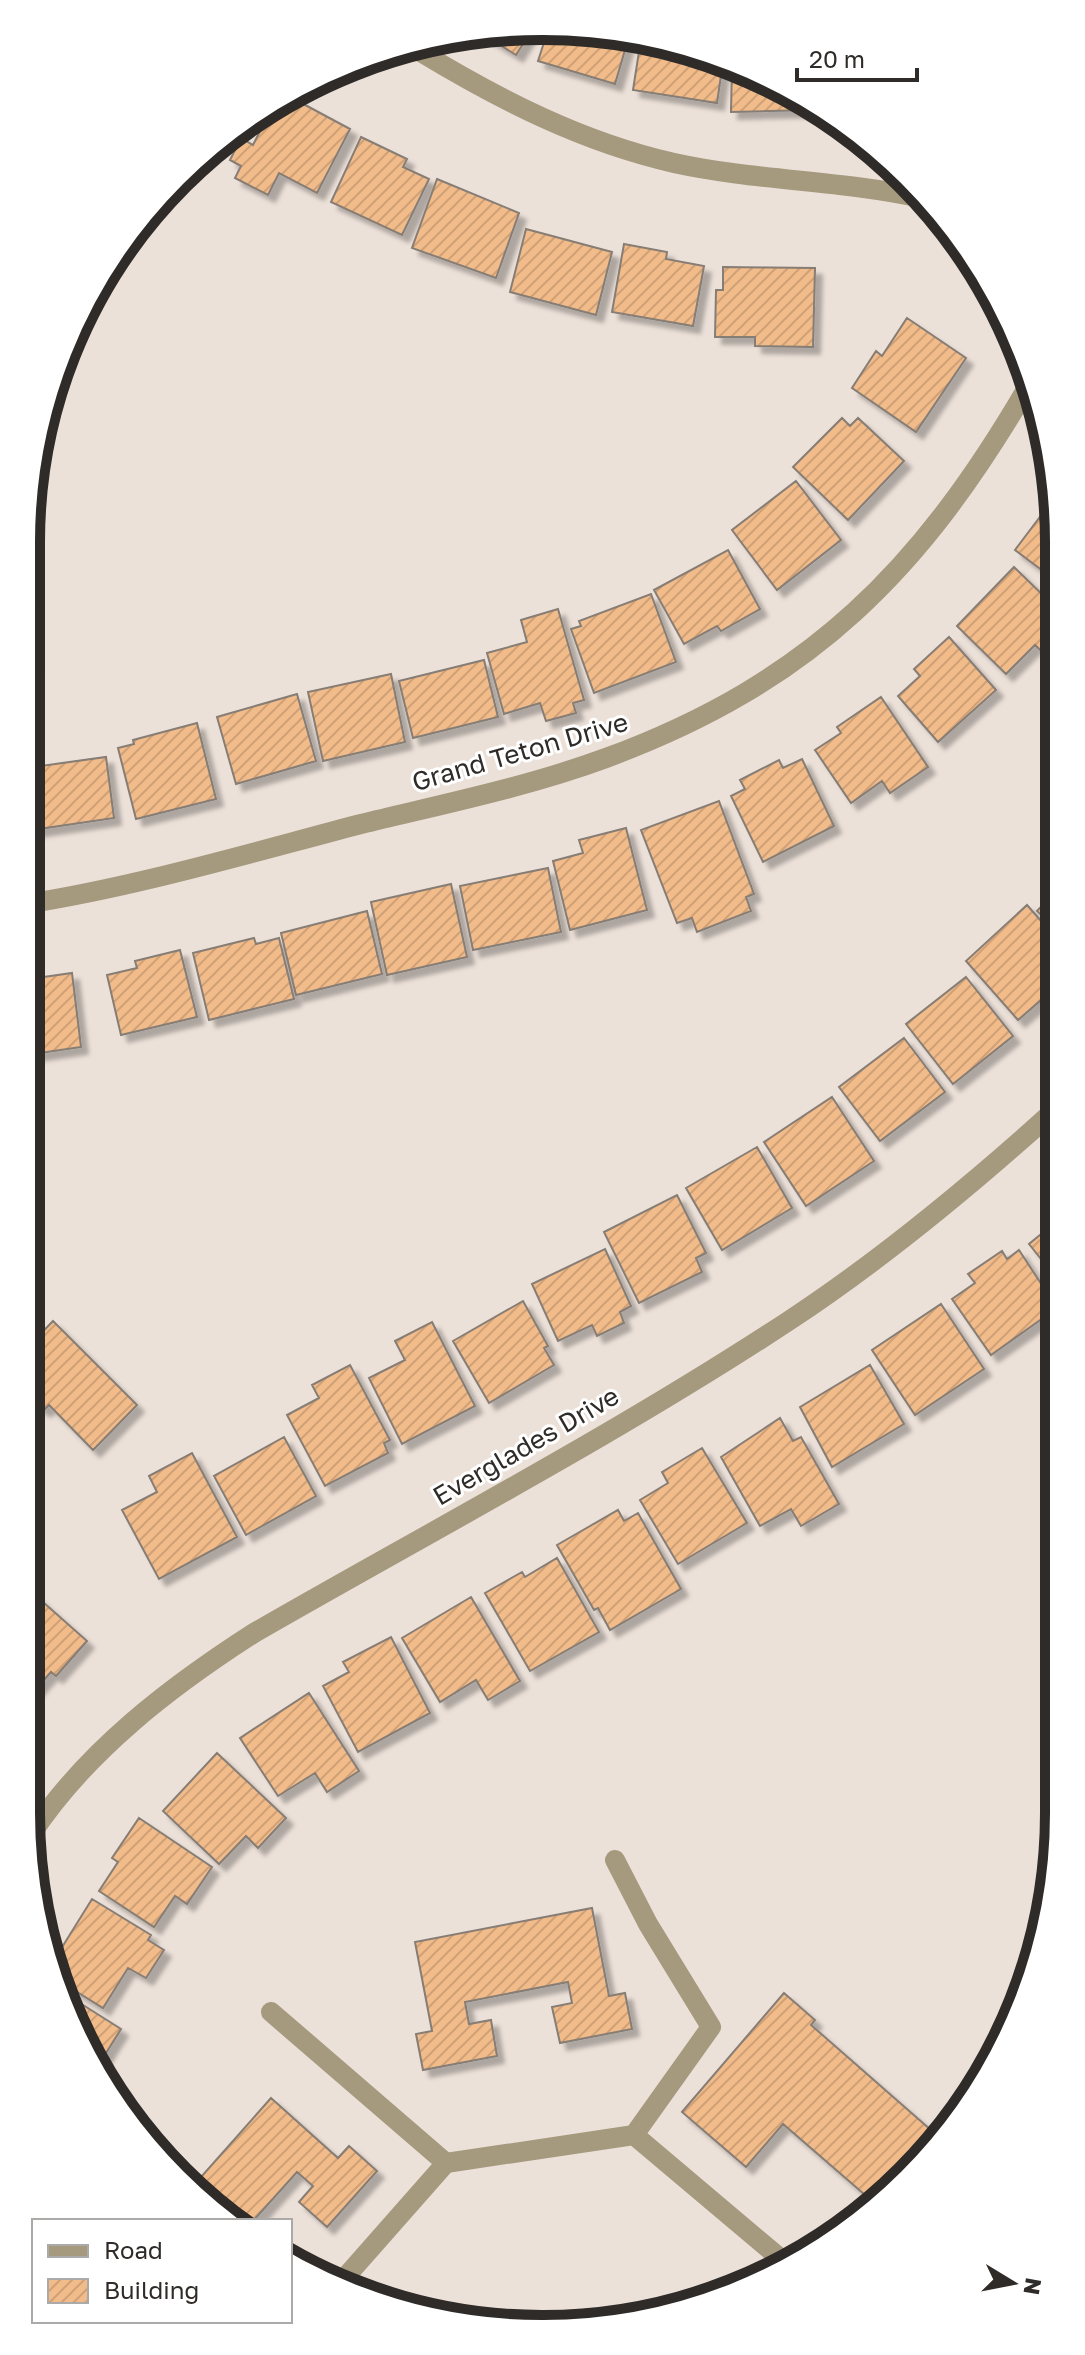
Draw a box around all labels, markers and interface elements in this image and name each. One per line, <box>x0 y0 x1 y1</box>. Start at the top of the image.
scale bar <box>797 32 917 82</box>
text: 20 m <box>809 44 865 73</box>
street label: Grand Teton Drive <box>408 706 631 797</box>
street label: Everglades Drive <box>427 1380 624 1511</box>
legend <box>32 2219 292 2323</box>
text: Road <box>104 2235 163 2264</box>
north arrow <box>973 2243 1053 2323</box>
text: Building <box>104 2275 199 2304</box>
text: N <box>1018 2276 1048 2297</box>

